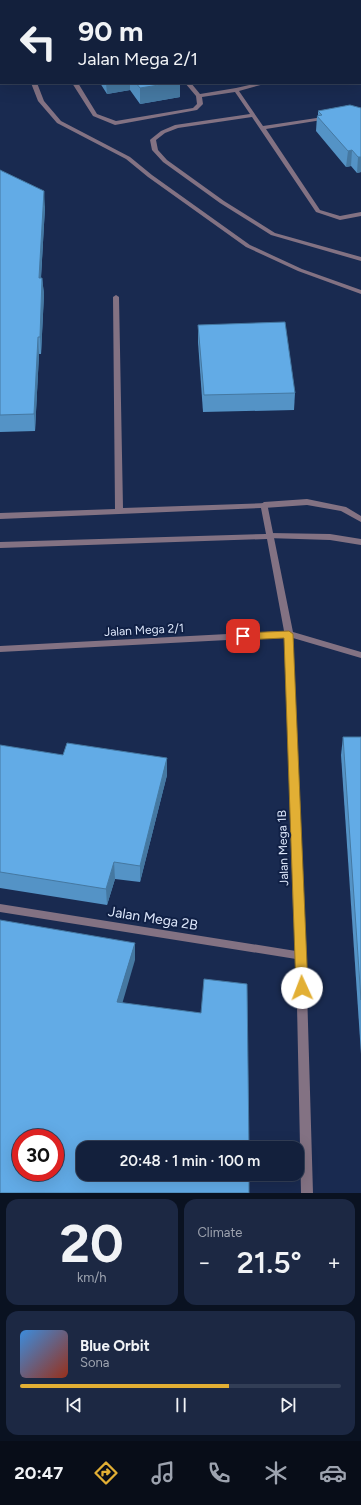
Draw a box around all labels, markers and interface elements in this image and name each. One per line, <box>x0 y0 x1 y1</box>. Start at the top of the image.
text: 90 m <box>78 14 143 48</box>
icon: left <box>12 16 64 68</box>
text: Jalan Mega 2/1 <box>78 48 198 70</box>
pin <box>226 619 260 653</box>
street label: Jalan Mega 2/1 <box>104 621 184 639</box>
icon: arrive <box>232 625 254 647</box>
street label: Jalan Mega 1B <box>275 810 291 886</box>
street label: Jalan Mega 2B <box>107 903 199 934</box>
position arrow <box>281 967 323 1009</box>
speed limit sign: 30 <box>12 1129 64 1181</box>
text: 20:48 · 1 min · 100 m <box>120 1152 260 1170</box>
text: 20 <box>60 1213 124 1275</box>
text: Climate <box>198 1225 242 1240</box>
text: 21.5° <box>237 1244 302 1281</box>
text: − <box>198 1249 211 1276</box>
text: + <box>327 1249 341 1276</box>
text: km/h <box>77 1270 107 1285</box>
text: Blue Orbit <box>80 1337 150 1355</box>
text: Sona <box>80 1355 109 1370</box>
icon: previous <box>63 1394 85 1416</box>
icon: pause <box>170 1394 192 1416</box>
icon: next <box>277 1394 299 1416</box>
icon: directions <box>92 1459 120 1487</box>
icon: music <box>149 1459 177 1487</box>
icon: phone <box>205 1459 233 1487</box>
icon: climate <box>262 1459 290 1487</box>
icon: car <box>319 1459 347 1487</box>
text: 20:47 <box>14 1462 63 1484</box>

